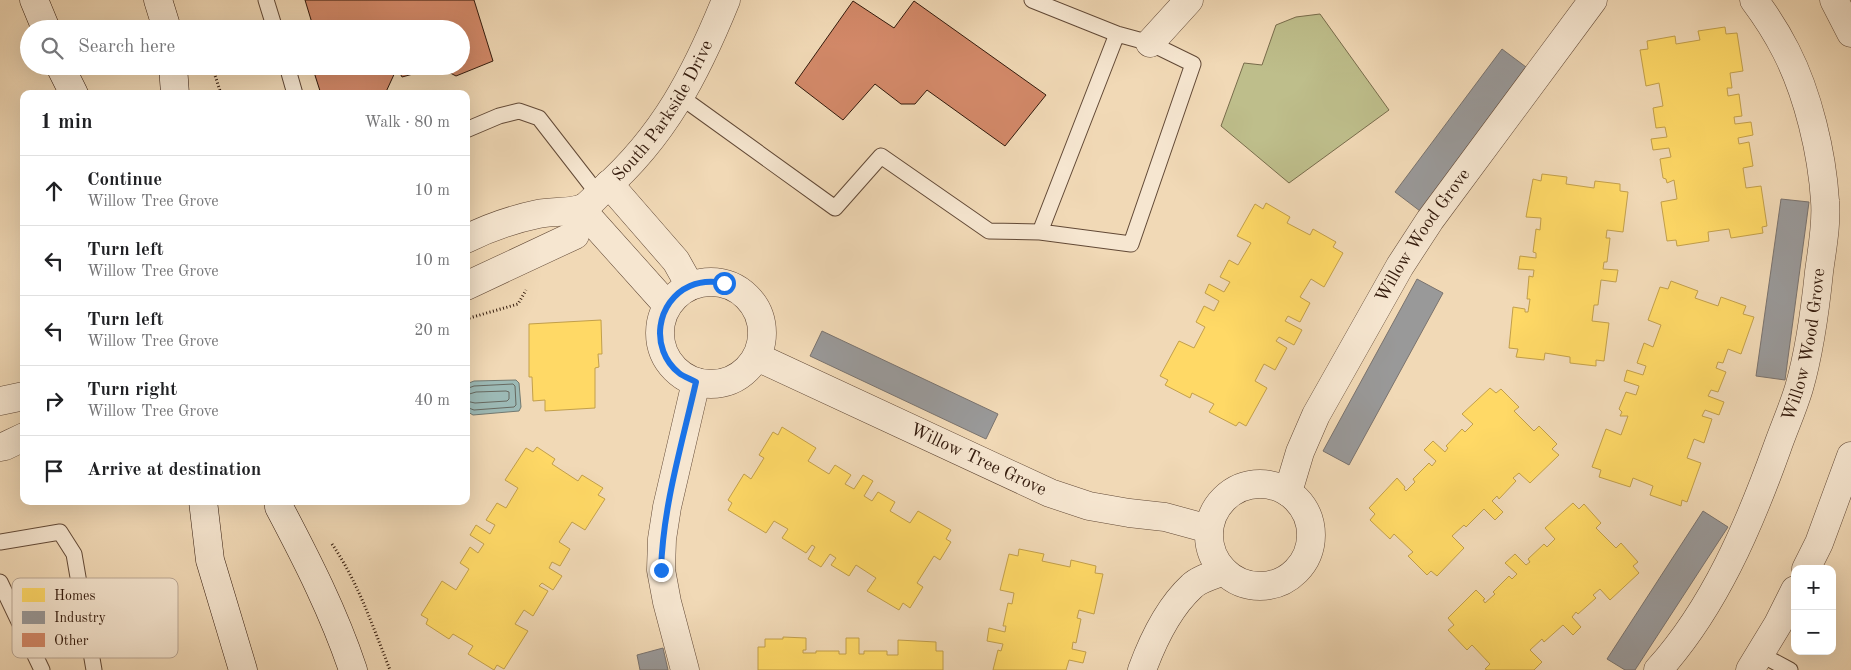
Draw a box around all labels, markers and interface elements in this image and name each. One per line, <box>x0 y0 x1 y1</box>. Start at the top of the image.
search box <box>20 20 470 75</box>
icon: search <box>38 34 66 62</box>
text: Search here <box>78 38 175 57</box>
street label: South Parkside Drive <box>609 38 716 185</box>
text: 1 min <box>40 112 93 133</box>
text: Walk · 80 m <box>364 115 450 131</box>
street label: Willow Wood Grove <box>1372 166 1474 305</box>
text: Continue <box>87 171 162 190</box>
icon: ahead <box>40 177 68 205</box>
text: 10 m <box>414 183 450 199</box>
text: Willow Tree Grove <box>87 194 219 210</box>
text: Turn left <box>87 241 164 260</box>
icon: left <box>40 247 68 275</box>
text: 10 m <box>414 253 450 269</box>
text: Willow Tree Grove <box>87 264 219 280</box>
street label: Willow Wood Grove <box>1779 267 1828 424</box>
route start <box>713 272 736 295</box>
text: Turn left <box>87 311 164 330</box>
icon: left <box>40 317 68 345</box>
text: 20 m <box>414 323 450 339</box>
text: Willow Tree Grove <box>87 334 219 350</box>
text: Turn right <box>87 381 177 400</box>
icon: right <box>40 387 68 415</box>
text: 40 m <box>414 393 450 409</box>
text: Willow Tree Grove <box>87 404 219 420</box>
street label: Willow Tree Grove <box>907 420 1049 499</box>
icon: arrive <box>40 457 68 485</box>
text: Arrive at destination <box>87 461 261 480</box>
route end <box>650 559 673 582</box>
map controls <box>1791 565 1836 655</box>
button: + <box>1791 565 1836 610</box>
legend <box>12 578 178 658</box>
text: Homes <box>54 589 96 603</box>
button: − <box>1791 610 1836 655</box>
text: Industry <box>54 611 107 625</box>
text: Other <box>54 634 89 648</box>

